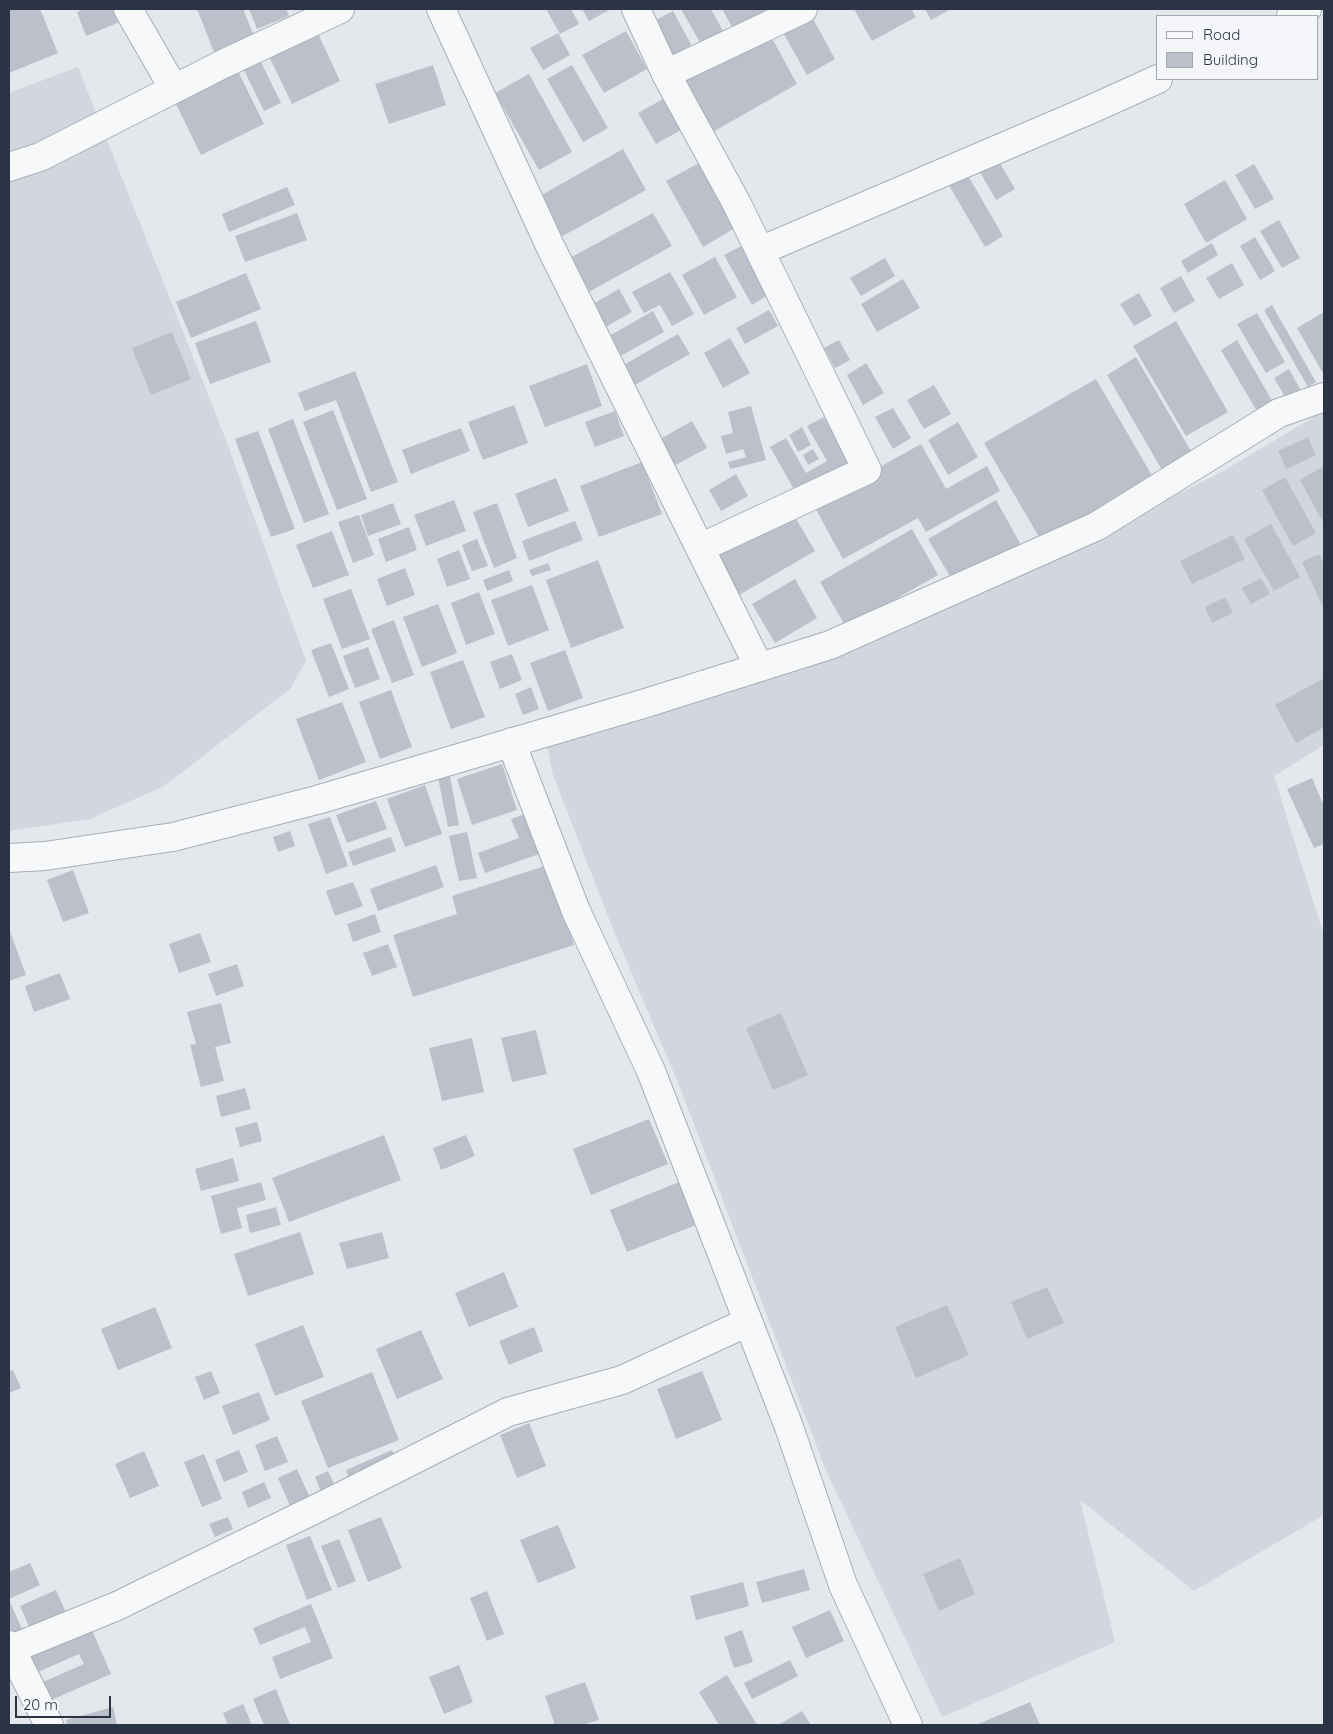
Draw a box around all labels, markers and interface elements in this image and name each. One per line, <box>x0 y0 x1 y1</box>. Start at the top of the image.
legend <box>1156 15 1318 80</box>
text: Road <box>1203 25 1240 44</box>
text: Building <box>1203 50 1258 69</box>
scale bar <box>18 1686 114 1718</box>
text: 20 m <box>23 1695 58 1714</box>

